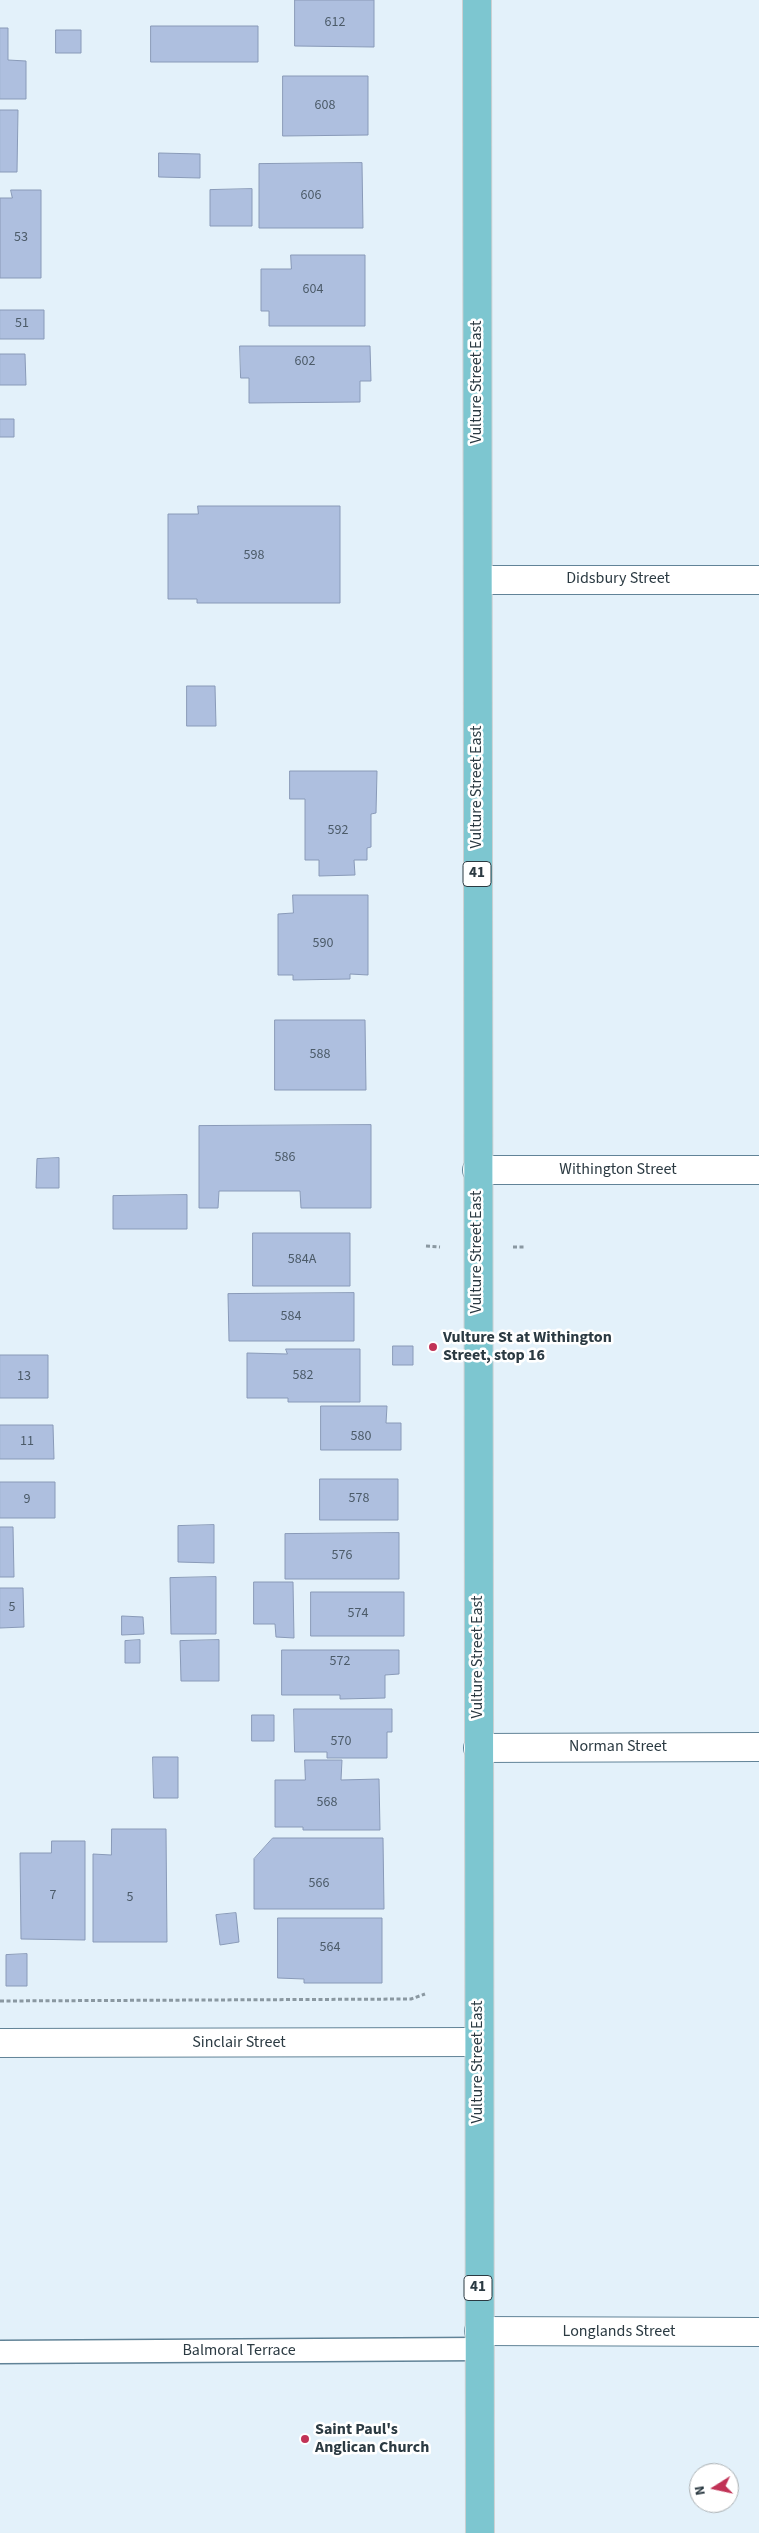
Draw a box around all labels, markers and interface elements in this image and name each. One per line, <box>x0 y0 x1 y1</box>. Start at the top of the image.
house number: 612 <box>325 15 345 31</box>
house number: 608 <box>315 98 335 114</box>
house number: 606 <box>301 188 321 204</box>
house number: 53 <box>14 230 28 246</box>
house number: 604 <box>303 282 323 298</box>
house number: 51 <box>15 316 29 332</box>
street label: Vulture Street East <box>467 321 487 443</box>
house number: 602 <box>295 354 315 370</box>
house number: 598 <box>244 548 264 564</box>
street label: Didsbury Street <box>566 569 670 589</box>
street label: Vulture Street East <box>467 726 487 848</box>
house number: 592 <box>328 823 348 839</box>
road number: 41 <box>463 862 491 886</box>
house number: 590 <box>313 936 333 952</box>
house number: 588 <box>310 1047 330 1063</box>
house number: 586 <box>275 1150 295 1166</box>
street label: Withington Street <box>559 1160 677 1180</box>
street label: Vulture Street East <box>467 1191 487 1313</box>
house number: 584A <box>288 1252 316 1268</box>
house number: 584 <box>281 1309 301 1325</box>
place label: Vulture St at Withington Street, stop 16 <box>443 1328 612 1366</box>
marker: Vulture St at Withington Street, stop 16 <box>427 1341 439 1353</box>
house number: 582 <box>293 1368 313 1384</box>
house number: 13 <box>17 1369 31 1385</box>
house number: 580 <box>351 1429 371 1445</box>
house number: 11 <box>20 1434 34 1450</box>
house number: 578 <box>349 1491 369 1507</box>
house number: 9 <box>24 1492 30 1508</box>
house number: 576 <box>332 1548 352 1564</box>
street label: Vulture Street East <box>468 1596 488 1718</box>
house number: 5 <box>9 1600 15 1616</box>
house number: 574 <box>348 1606 368 1622</box>
house number: 572 <box>330 1654 350 1670</box>
house number: 570 <box>331 1734 351 1750</box>
street label: Norman Street <box>569 1737 667 1757</box>
house number: 568 <box>317 1795 337 1811</box>
house number: 566 <box>309 1876 329 1892</box>
house number: 7 <box>50 1888 56 1904</box>
house number: 5 <box>127 1890 133 1906</box>
house number: 564 <box>320 1940 340 1956</box>
street label: Vulture Street East <box>468 2001 488 2123</box>
street label: Sinclair Street <box>192 2033 286 2053</box>
road number: 41 <box>464 2276 492 2300</box>
street label: Longlands Street <box>563 2322 675 2342</box>
street label: Balmoral Terrace <box>182 2341 296 2361</box>
place label: Saint Paul's Anglican Church <box>315 2420 429 2458</box>
marker: Saint Paul's Anglican Church <box>299 2433 311 2445</box>
north arrow <box>689 2463 739 2513</box>
text: N <box>690 2484 711 2497</box>

